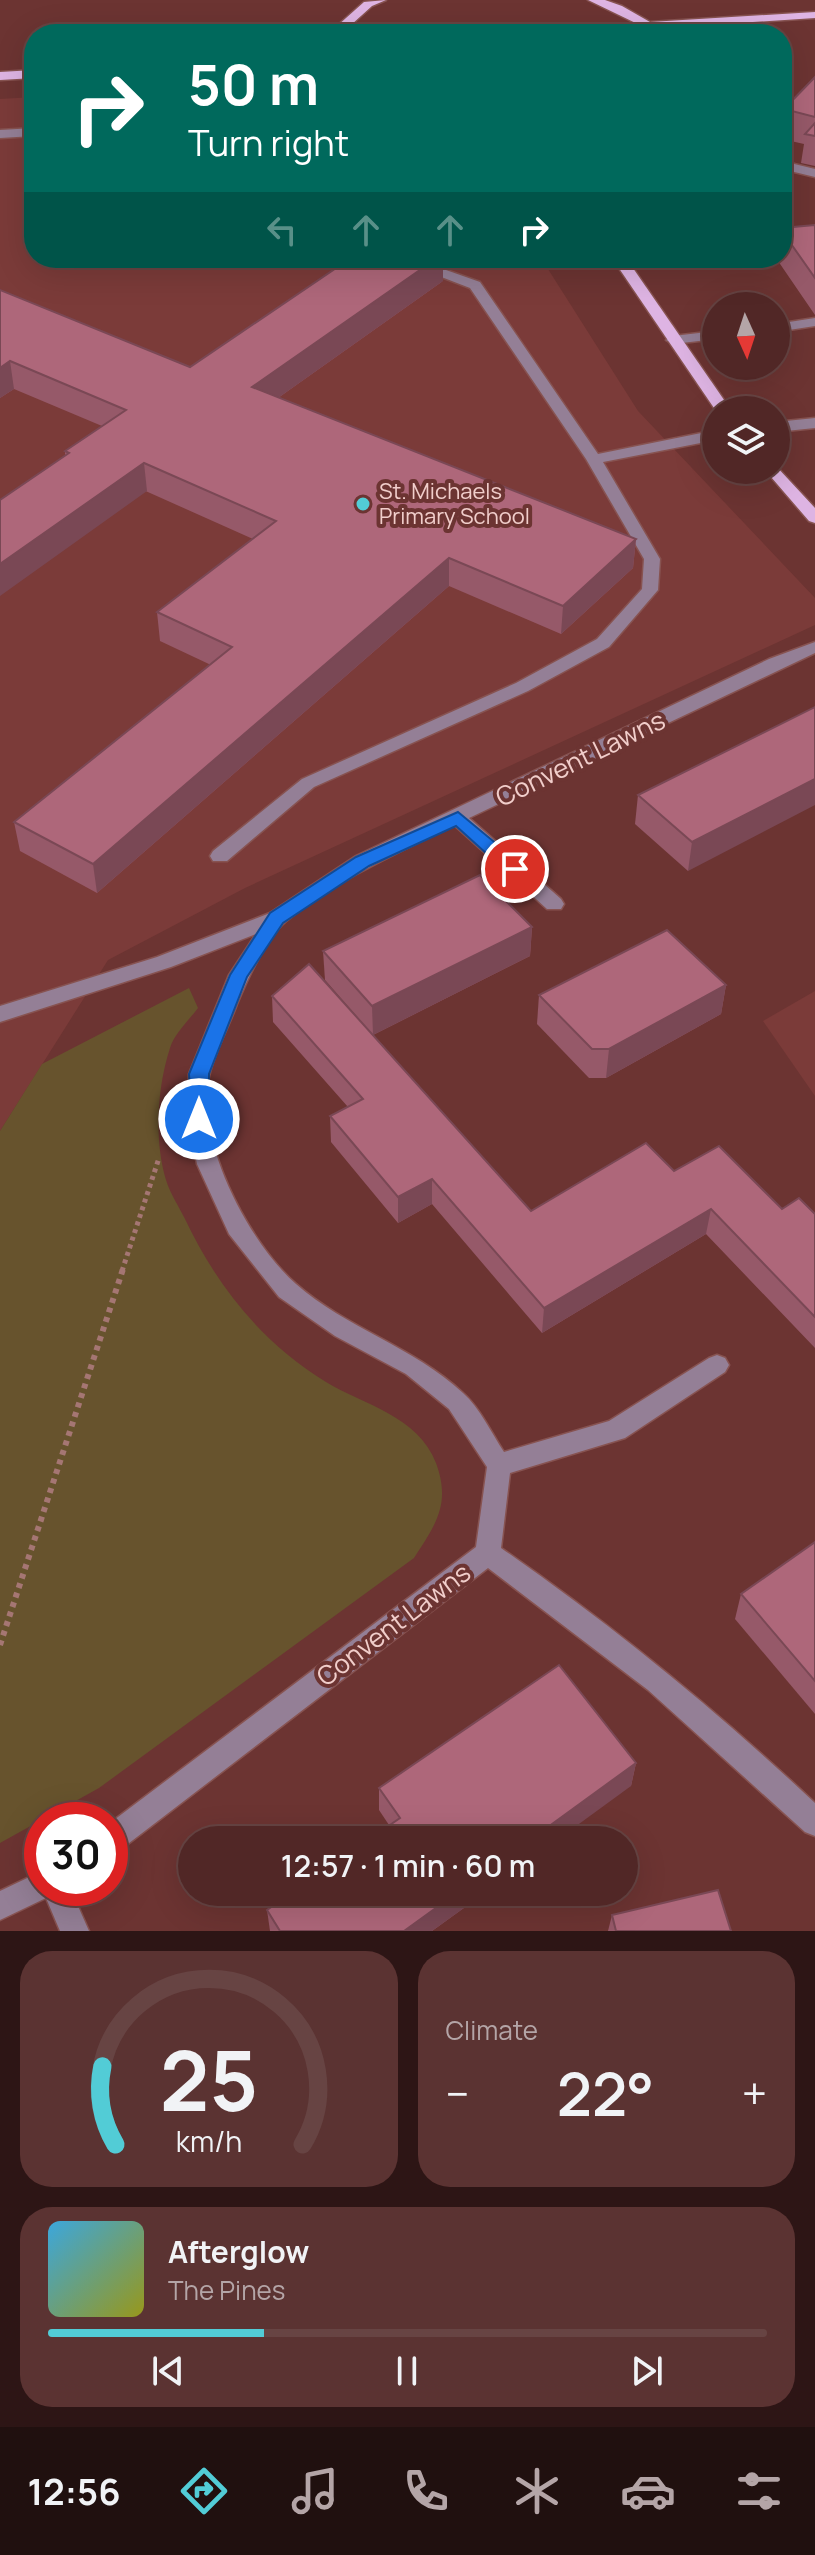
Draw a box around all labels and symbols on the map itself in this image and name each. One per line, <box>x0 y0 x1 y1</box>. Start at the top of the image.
north arrow <box>702 292 790 380</box>
place label: St. Michaels Primary School <box>379 476 530 531</box>
marker: St. Michaels Primary School <box>354 495 372 513</box>
street label: Convent Lawns <box>489 701 671 815</box>
pin <box>481 835 549 903</box>
position arrow <box>157 1077 241 1161</box>
street label: Convent Lawns <box>309 1554 477 1694</box>
speed limit sign: 30 <box>24 1802 128 1906</box>

